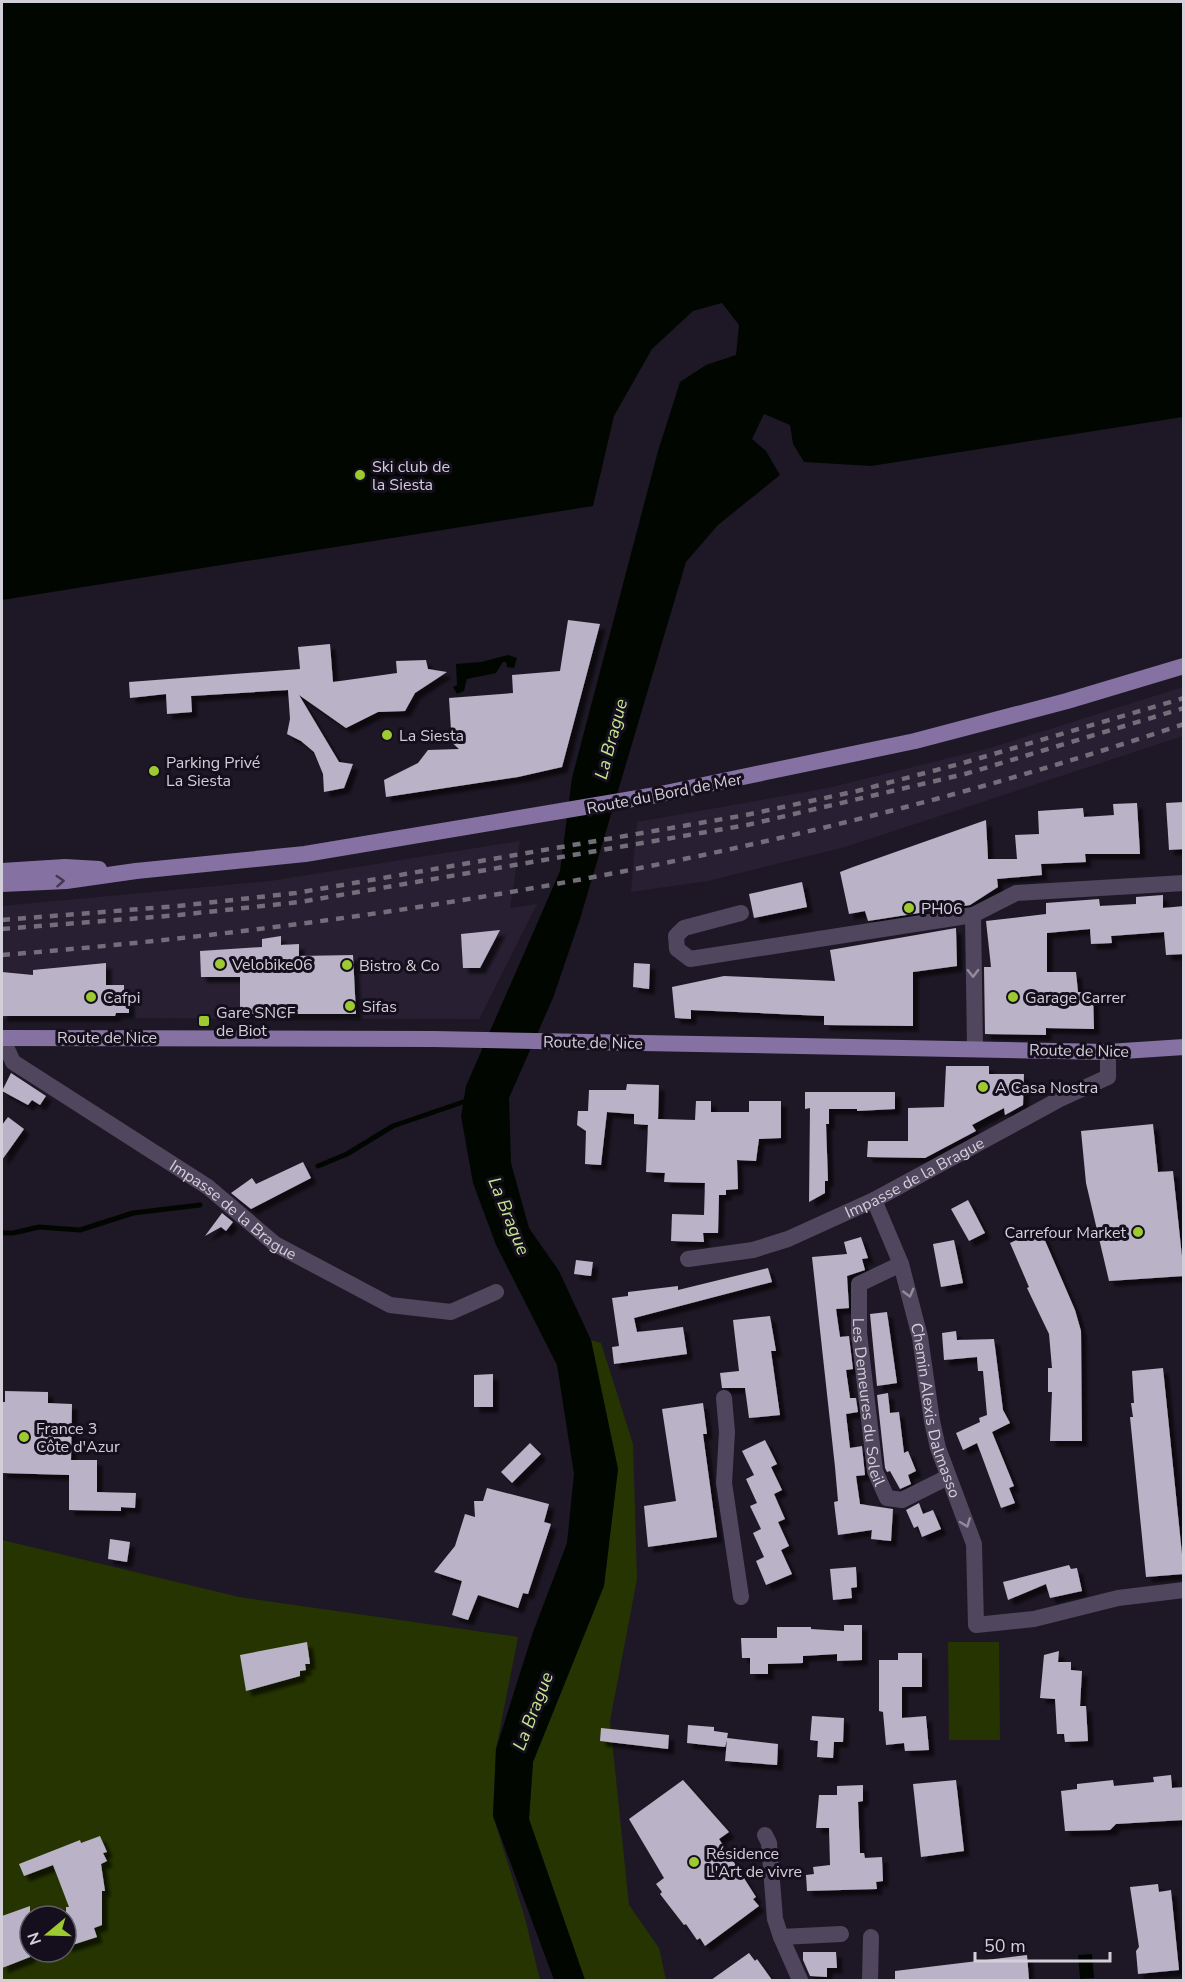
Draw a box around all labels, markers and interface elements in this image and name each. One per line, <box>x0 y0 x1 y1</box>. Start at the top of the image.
place label: Ski club de la Siesta <box>372 456 450 496</box>
marker: Ski club de la Siesta <box>353 468 367 482</box>
water label: La Brague <box>589 696 633 782</box>
place label: La Siesta <box>399 725 464 747</box>
marker: La Siesta <box>380 728 394 742</box>
place label: Parking Privé La Siesta <box>166 752 260 792</box>
marker: Parking Privé La Siesta <box>147 764 161 778</box>
street label: Route du Bord de Mer <box>585 768 744 820</box>
one-way arrow <box>55 875 64 888</box>
place label: PH06 <box>921 898 963 920</box>
marker: PH06 <box>902 901 916 915</box>
place label: Velobike06 <box>231 954 313 976</box>
place label: Bistro & Co <box>359 955 440 977</box>
marker: Velobike06 <box>213 957 227 971</box>
marker: Bistro & Co <box>340 958 354 972</box>
one-way arrow <box>967 969 980 978</box>
place label: Cafpi <box>103 987 140 1009</box>
place label: Garage Carrer <box>1025 987 1126 1009</box>
marker: Cafpi <box>84 990 98 1004</box>
marker: Garage Carrer <box>1006 990 1020 1004</box>
place label: Sifas <box>362 996 397 1018</box>
marker: Sifas <box>343 999 357 1013</box>
place label: Gare SNCF de Biot <box>216 1002 296 1042</box>
marker: Gare SNCF de Biot <box>197 1014 211 1028</box>
street label: Route de Nice <box>57 1027 157 1049</box>
street label: Route de Nice <box>543 1031 643 1055</box>
street label: Route de Nice <box>1029 1039 1129 1063</box>
place label: A Casa Nostra <box>995 1077 1098 1099</box>
marker: A Casa Nostra <box>976 1080 990 1094</box>
street label: Impasse de la Brague <box>841 1132 988 1224</box>
street label: Impasse de la Brague <box>165 1155 300 1266</box>
water label: La Brague <box>482 1173 536 1259</box>
place label: Carrefour Market <box>1005 1222 1126 1244</box>
marker: Carrefour Market <box>1131 1225 1145 1239</box>
one-way arrow <box>901 1288 914 1298</box>
street label: Les Demeures du Soleil <box>847 1318 890 1490</box>
street label: Chemin Alexis Dalmasso <box>905 1320 966 1501</box>
place label: France 3 Côte d'Azur <box>36 1418 120 1458</box>
marker: France 3 Côte d'Azur <box>17 1430 31 1444</box>
one-way arrow <box>958 1517 971 1527</box>
water label: La Brague <box>507 1668 559 1754</box>
place label: Résidence L'Art de vivre <box>706 1843 802 1883</box>
marker: Résidence L'Art de vivre <box>687 1855 701 1869</box>
north arrow <box>18 1904 78 1964</box>
scale bar <box>975 1925 1110 1963</box>
text: N <box>22 1929 47 1948</box>
text: 50 m <box>984 1934 1026 1958</box>

